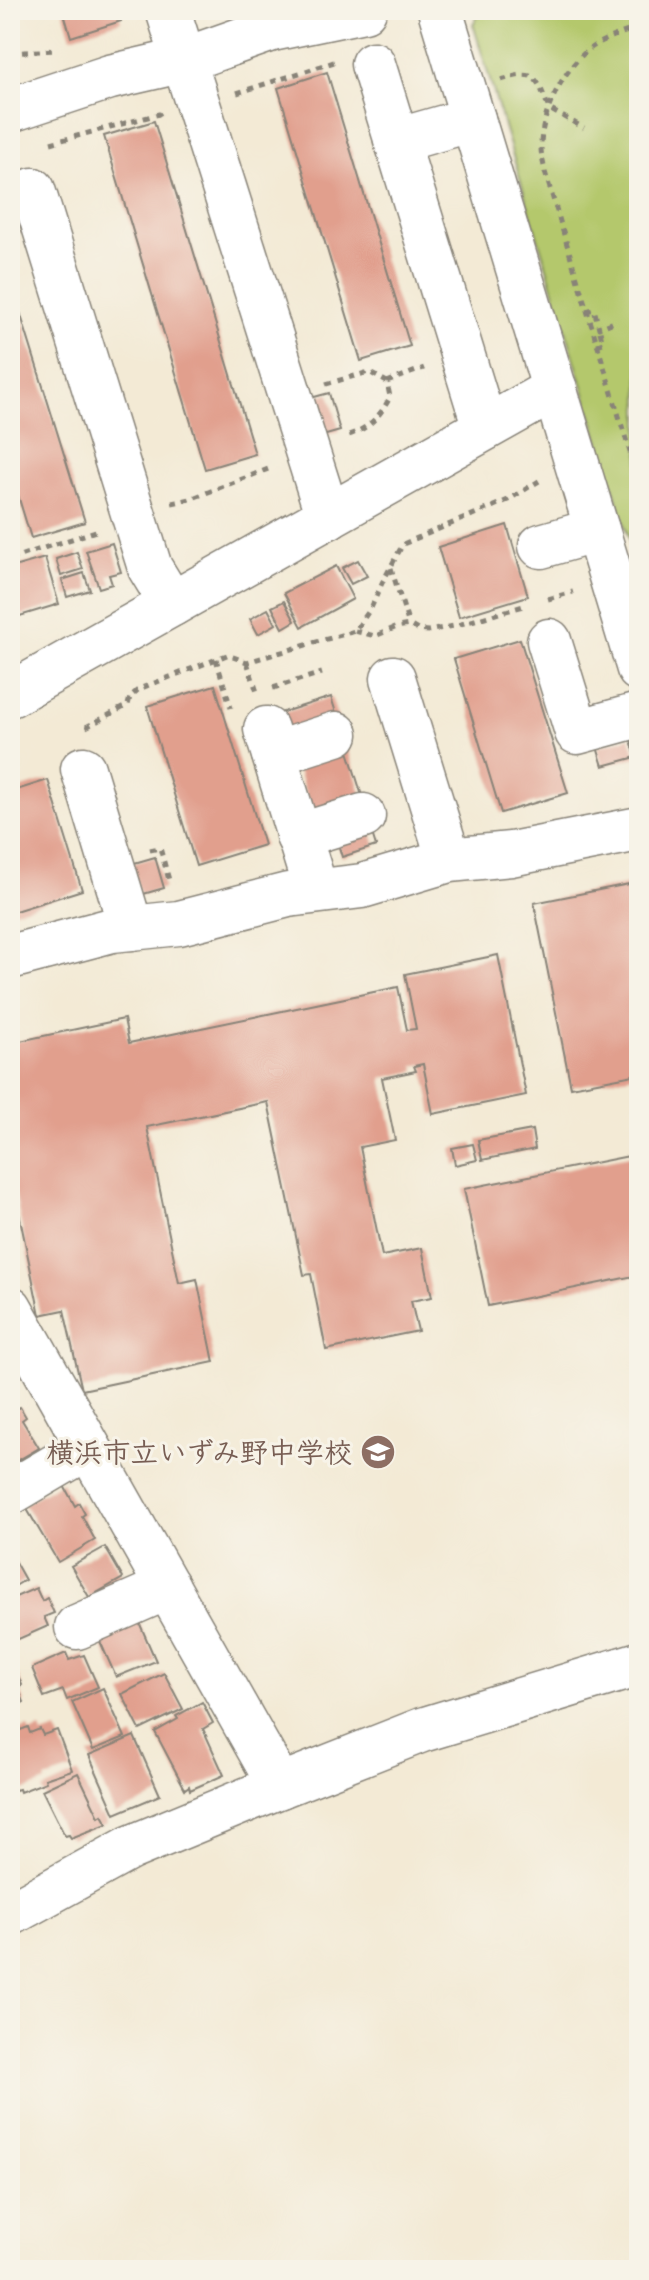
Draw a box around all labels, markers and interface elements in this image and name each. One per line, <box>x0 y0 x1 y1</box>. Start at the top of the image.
school or university icon: 横浜市立いずみ野中学校 <box>359 1433 397 1471</box>
place label: 横浜市立いずみ野中学校 <box>46 1434 352 1473</box>

